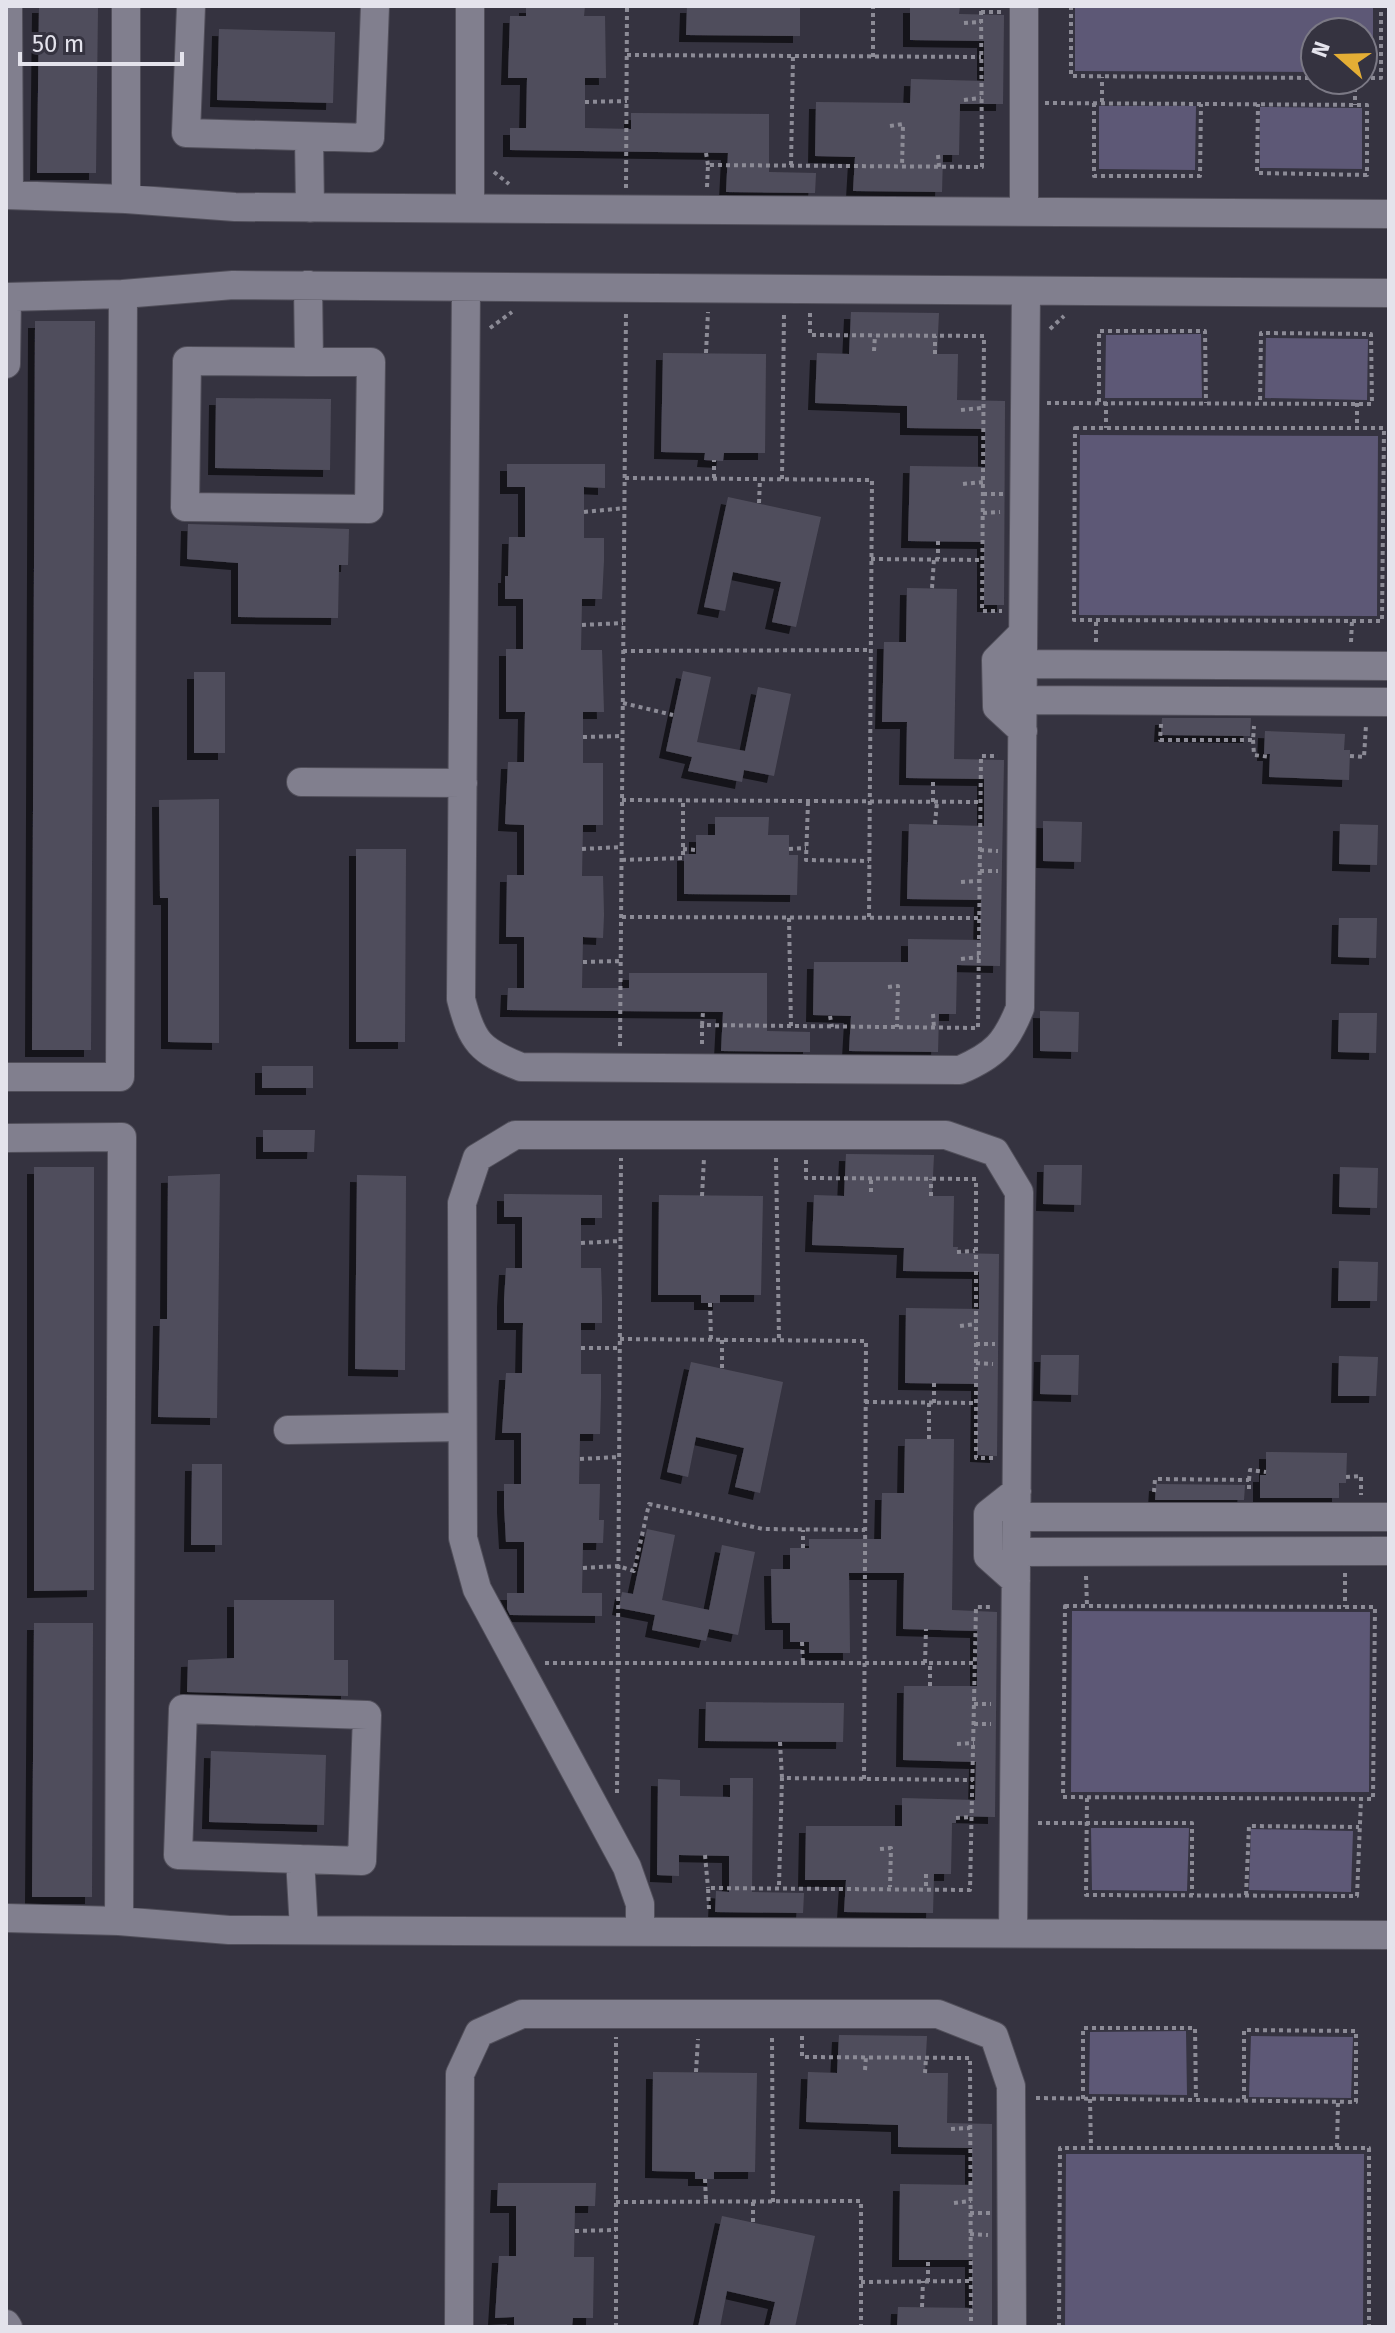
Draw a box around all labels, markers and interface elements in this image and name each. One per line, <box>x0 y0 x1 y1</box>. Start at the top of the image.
scale bar <box>20 16 182 66</box>
north arrow <box>1299 16 1379 96</box>
text: 50 m <box>32 30 84 58</box>
text: N <box>1305 38 1336 61</box>

